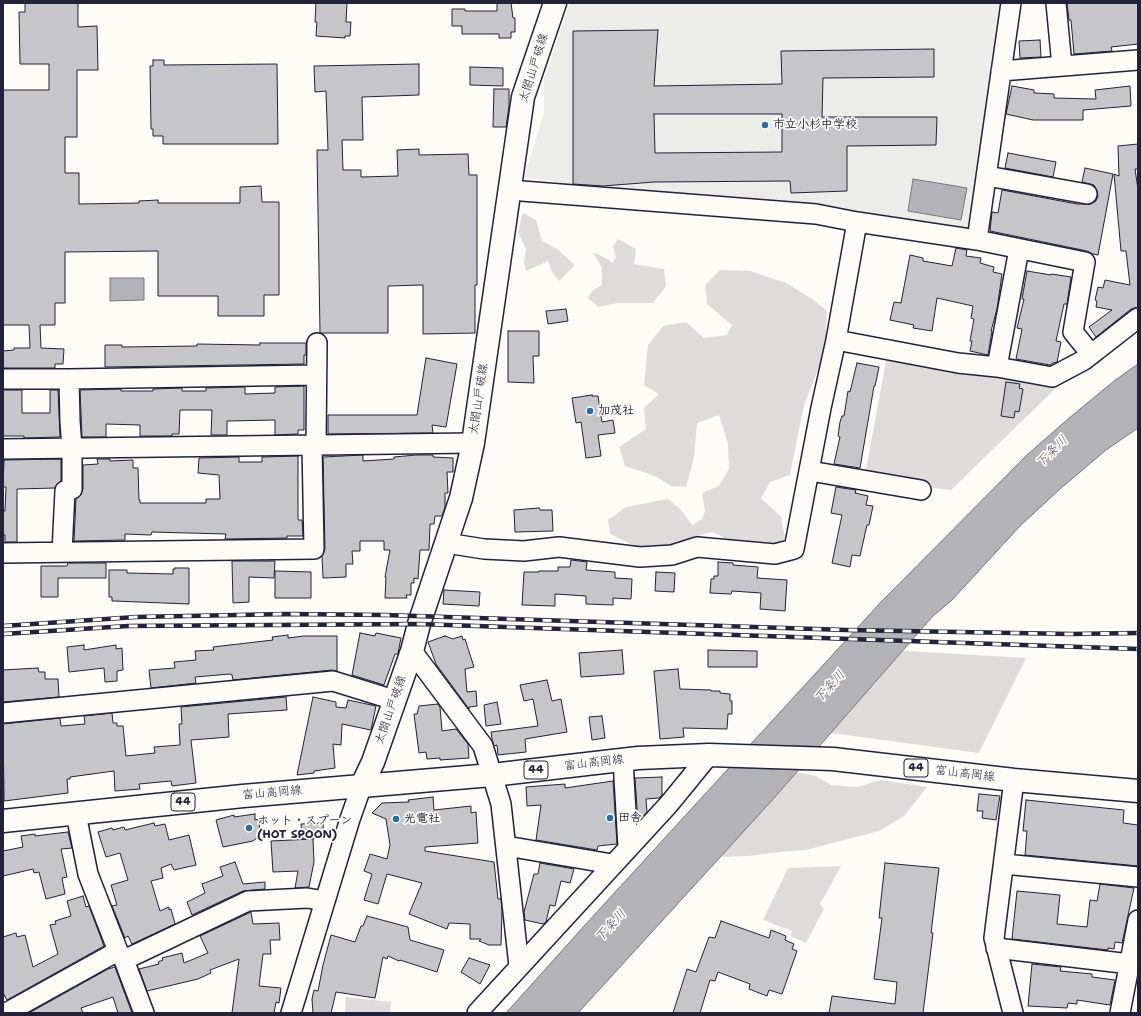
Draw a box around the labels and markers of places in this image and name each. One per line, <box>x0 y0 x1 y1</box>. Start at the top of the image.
place label: 市立小杉中学校 <box>773 118 857 132</box>
marker: 市立小杉中学校 <box>760 120 770 130</box>
place label: 加茂社 <box>598 404 634 418</box>
marker: 加茂社 <box>585 406 595 416</box>
place label: 田舎 <box>618 811 642 825</box>
place label: 光電社 <box>404 812 440 826</box>
marker: 田舎 <box>605 813 615 823</box>
place label: ホット・スプーン (HOT SPOON) <box>257 814 352 842</box>
marker: 光電社 <box>391 814 401 824</box>
marker: ホット・スプーン (HOT SPOON) <box>244 823 254 833</box>

